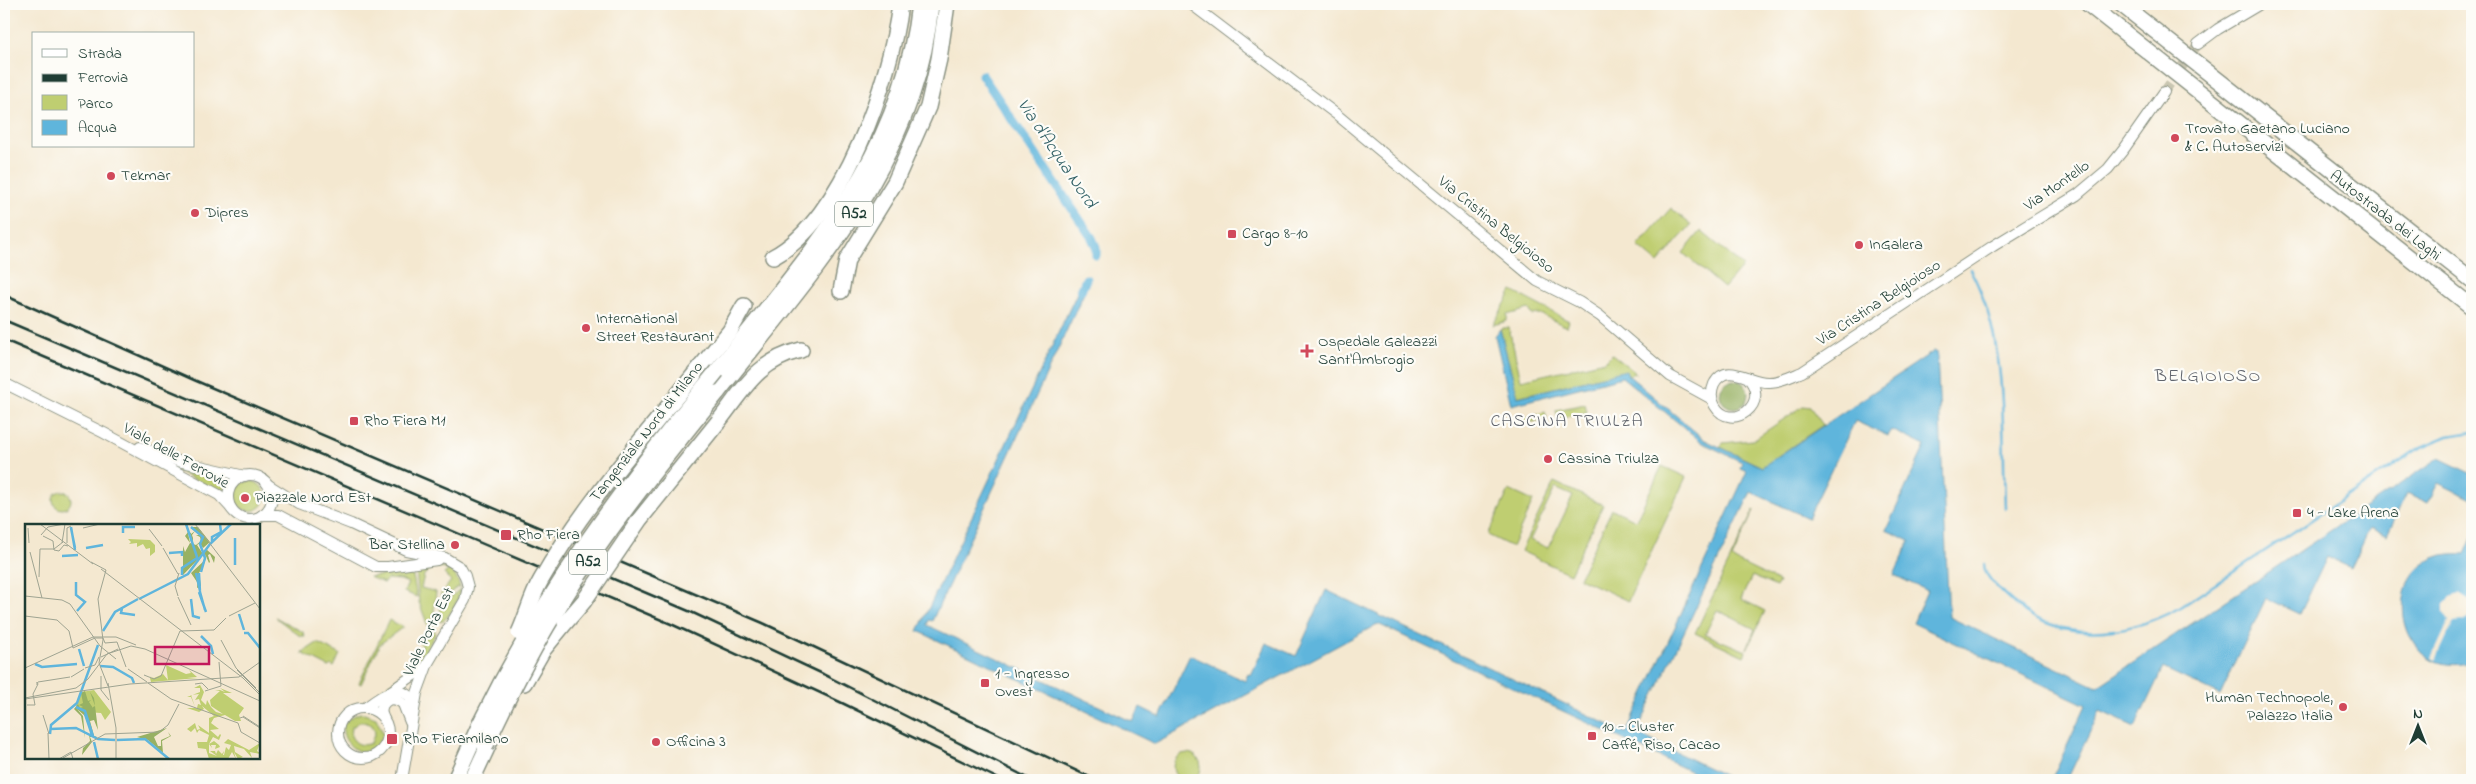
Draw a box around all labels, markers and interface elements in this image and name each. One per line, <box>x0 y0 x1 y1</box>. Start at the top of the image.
legend <box>32 32 195 148</box>
text: Strada <box>78 43 122 65</box>
text: Ferrovia <box>77 67 128 89</box>
text: Parco <box>78 93 113 115</box>
water label: Via d'Acqua Nord <box>1010 94 1103 215</box>
text: Acqua <box>78 117 117 139</box>
place label: Trovato Gaetano Luciano & C. Autoservizi <box>2185 117 2350 159</box>
marker: Trovato Gaetano Luciano & C. Autoservizi <box>2169 132 2181 144</box>
street label: Via Montello <box>2018 154 2095 218</box>
place label: Tekmar <box>121 164 170 188</box>
street label: Autostrada dei Laghi <box>2324 165 2446 267</box>
marker: Tekmar <box>105 170 117 182</box>
street label: Via Cristina Belgioioso <box>1432 170 1560 280</box>
place label: Dipres <box>204 201 249 225</box>
road number: A52 <box>835 202 873 226</box>
marker: Dipres <box>189 207 201 219</box>
place label: Cargo 8-10 <box>1242 222 1308 246</box>
marker: Cargo 8-10 <box>1226 228 1238 240</box>
place label: InGalera <box>1869 233 1923 257</box>
marker: InGalera <box>1853 239 1865 251</box>
street label: Via Cristina Belgioioso <box>1811 254 1946 353</box>
place label: International Street Restaurant <box>596 307 715 349</box>
marker: International Street Restaurant <box>580 322 592 334</box>
place label: Ospedale Galeazzi Sant'Ambrogio <box>1318 330 1438 372</box>
marker: Ospedale Galeazzi Sant'Ambrogio <box>1300 344 1314 358</box>
street label: Tangenziale Nord di Milano <box>584 356 710 508</box>
district label: BELGIOIOSO <box>2154 364 2261 390</box>
place label: Rho Fiera M1 <box>364 409 446 433</box>
district label: CASCINA TRIULZA <box>1490 409 1644 435</box>
marker: Rho Fiera M1 <box>348 415 360 427</box>
street label: Viale delle Ferrovie <box>118 416 234 496</box>
place label: Cassina Triulza <box>1558 447 1659 471</box>
marker: Cassina Triulza <box>1542 453 1554 465</box>
place label: Piazzale Nord Est <box>255 486 372 510</box>
marker: Piazzale Nord Est <box>239 492 251 504</box>
place label: 4 - Lake Arena <box>2307 501 2399 525</box>
marker: 4 - Lake Arena <box>2291 507 2303 519</box>
place label: Rho Fiera <box>517 523 580 547</box>
inset map <box>25 524 260 759</box>
marker: Rho Fiera <box>499 528 513 542</box>
place label: Bar Stellina <box>368 533 445 557</box>
marker: Bar Stellina <box>449 539 461 551</box>
road number: A52 <box>569 550 607 574</box>
street label: Viale Porta Est <box>397 583 461 682</box>
place label: 1 - Ingresso Ovest <box>995 662 1070 704</box>
marker: 1 - Ingresso Ovest <box>979 677 991 689</box>
place label: Human Technopole, Palazzo Italia <box>2205 686 2333 728</box>
marker: Human Technopole, Palazzo Italia <box>2337 701 2349 713</box>
north arrow <box>2394 702 2444 752</box>
text: N <box>2413 704 2423 725</box>
place label: 10 - Cluster Caffé, Riso, Cacao <box>1602 715 1720 757</box>
place label: Rho Fieramilano <box>403 727 509 751</box>
place label: Officina 3 <box>666 730 726 754</box>
marker: 10 - Cluster Caffé, Riso, Cacao <box>1586 730 1598 742</box>
marker: Rho Fieramilano <box>385 732 399 746</box>
marker: Officina 3 <box>650 736 662 748</box>

